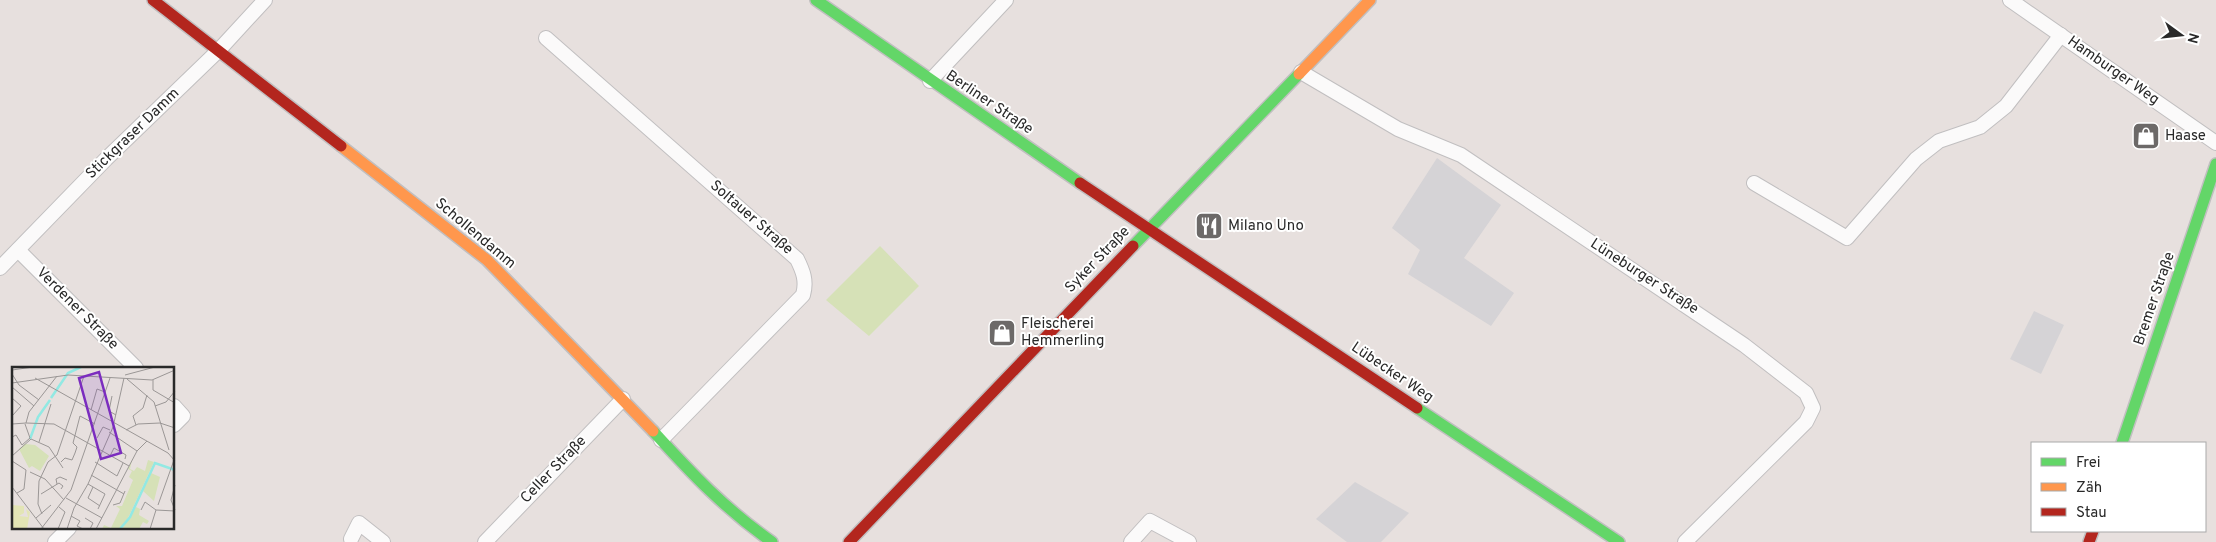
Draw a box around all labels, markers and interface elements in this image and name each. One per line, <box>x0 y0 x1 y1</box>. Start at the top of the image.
north arrow <box>2156 10 2206 60</box>
text: N <box>2183 31 2202 45</box>
street label: Hamburger Weg <box>2063 32 2163 110</box>
street label: Berliner Straße <box>942 67 1036 139</box>
street label: Stickgraser Damm <box>82 84 184 184</box>
shop icon: Haase <box>2131 121 2161 151</box>
place label: Haase <box>2165 127 2206 146</box>
street label: Soltauer Straße <box>705 177 797 259</box>
street label: Schollendamm <box>431 195 519 273</box>
restaurant icon: Milano Uno <box>1194 211 1224 241</box>
place label: Milano Uno <box>1228 217 1304 236</box>
street label: Syker Straße <box>1062 223 1134 297</box>
street label: Lüneburger Straße <box>1586 235 1702 319</box>
street label: Bremer Straße <box>2130 250 2180 348</box>
street label: Verdener Straße <box>32 264 122 354</box>
place label: Fleischerei Hemmerling <box>1021 315 1104 351</box>
shop icon: Fleischerei Hemmerling <box>987 318 1017 348</box>
street label: Lübecker Weg <box>1347 338 1437 408</box>
inset map <box>12 367 175 530</box>
street label: Celler Straße <box>517 432 591 508</box>
legend <box>2031 442 2206 532</box>
text: Frei <box>2076 454 2101 473</box>
text: Zäh <box>2076 479 2102 498</box>
text: Stau <box>2076 504 2107 523</box>

